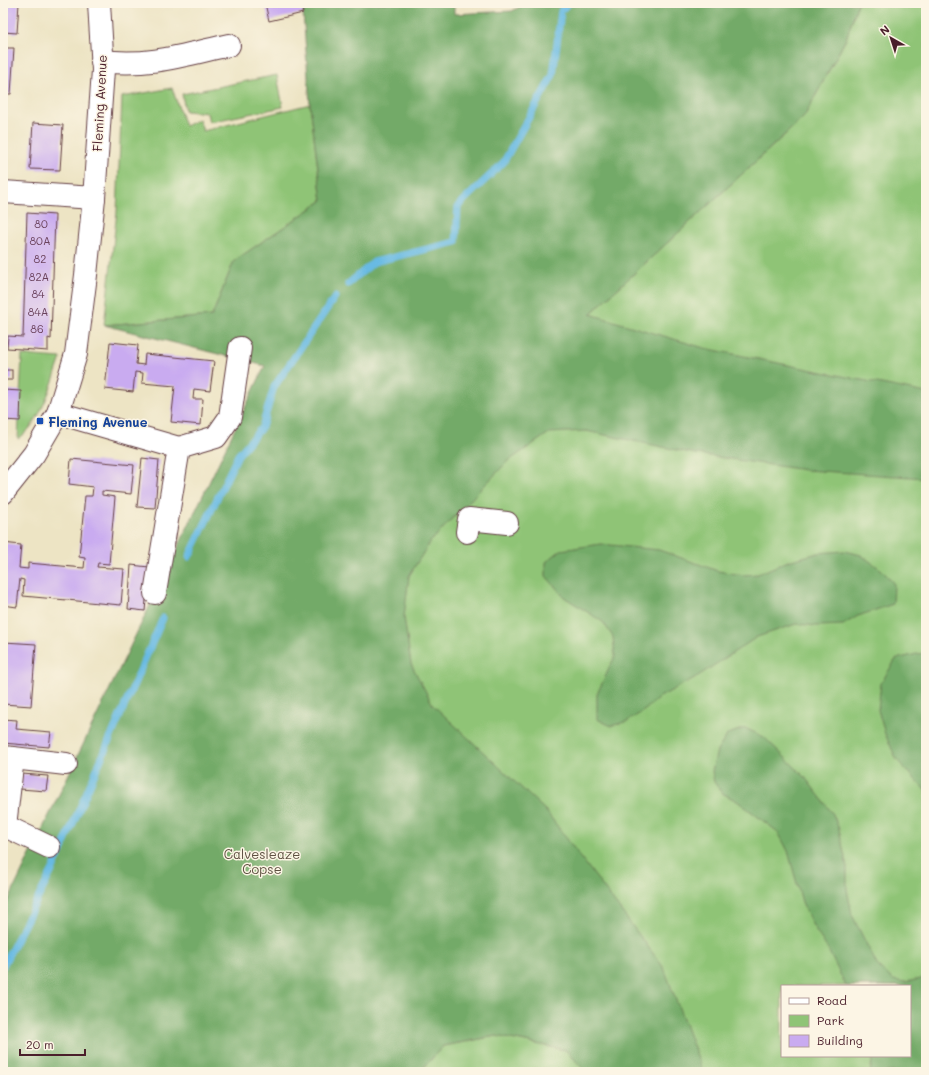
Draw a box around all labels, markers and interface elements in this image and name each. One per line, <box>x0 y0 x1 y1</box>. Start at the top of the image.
north arrow <box>871 18 911 58</box>
text: N <box>876 21 892 38</box>
street label: Fleming Avenue <box>88 54 110 152</box>
house number: 80 <box>34 216 48 231</box>
house number: 80A <box>29 233 51 248</box>
house number: 82 <box>34 251 46 266</box>
house number: 82A <box>29 269 49 284</box>
house number: 84 <box>31 286 45 301</box>
house number: 84A <box>28 304 48 319</box>
house number: 86 <box>30 321 44 336</box>
place label: Fleming Avenue <box>48 413 148 430</box>
marker: Fleming Avenue <box>35 416 45 426</box>
park label: Calvesleaze Copse <box>224 845 300 877</box>
legend <box>781 985 911 1057</box>
text: Road <box>817 992 847 1008</box>
text: Park <box>817 1012 844 1028</box>
scale bar <box>20 1031 85 1057</box>
text: Building <box>817 1032 863 1048</box>
text: 20 m <box>26 1036 54 1052</box>

